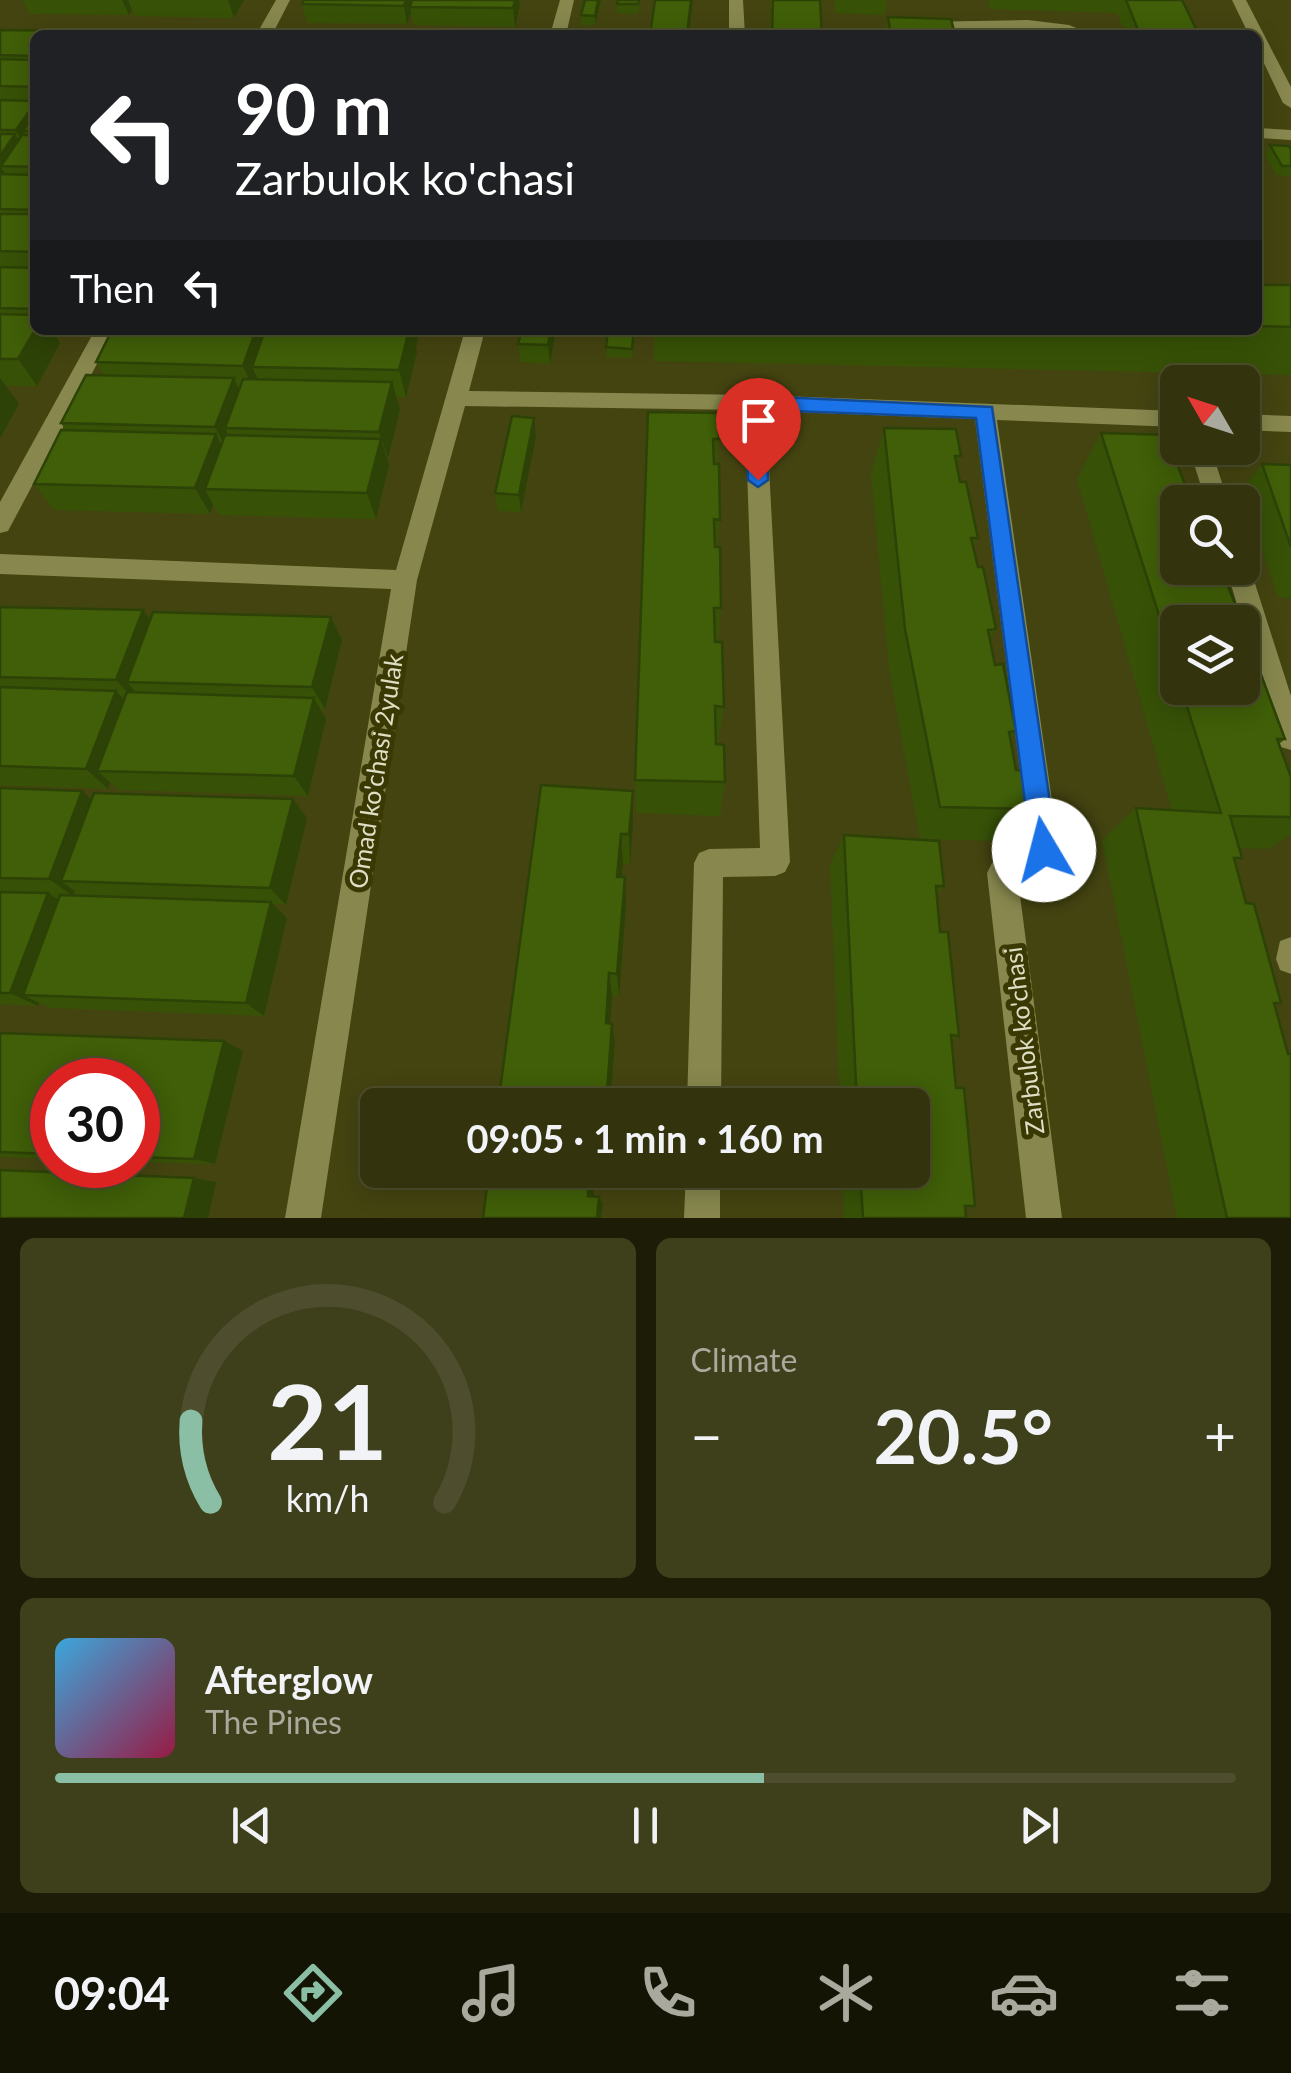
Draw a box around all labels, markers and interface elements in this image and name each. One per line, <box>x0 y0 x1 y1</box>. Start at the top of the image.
text: 90 m <box>235 66 392 150</box>
icon: left <box>70 70 200 200</box>
text: Zarbulok ko'chasi <box>235 151 575 205</box>
icon: left <box>175 260 230 315</box>
text: Then <box>70 265 155 311</box>
north arrow <box>1160 365 1260 465</box>
map controls <box>1160 365 1260 705</box>
pin <box>716 378 801 481</box>
icon: arrive <box>731 393 786 448</box>
button: search <box>1160 485 1260 585</box>
button: layers <box>1160 605 1260 705</box>
street label: Omad ko'chasi 2yulak <box>342 651 408 891</box>
position arrow <box>992 798 1096 902</box>
street label: Zarbulok ko'chasi <box>997 945 1049 1137</box>
speed limit sign: 30 <box>30 1058 160 1188</box>
text: 09:05 · 1 min · 160 m <box>466 1115 824 1161</box>
text: Climate <box>691 1340 797 1379</box>
text: 21 <box>267 1357 388 1482</box>
text: 20.5° <box>874 1390 1053 1480</box>
text: − <box>691 1402 722 1468</box>
text: + <box>1204 1402 1236 1468</box>
text: km/h <box>286 1477 370 1520</box>
text: Afterglow <box>205 1656 373 1702</box>
text: The Pines <box>205 1702 342 1741</box>
icon: previous <box>224 1798 279 1853</box>
icon: pause <box>618 1798 673 1853</box>
icon: next <box>1012 1798 1067 1853</box>
icon: directions <box>278 1958 348 2028</box>
icon: music <box>456 1958 526 2028</box>
icon: phone <box>633 1958 703 2028</box>
icon: climate <box>811 1958 881 2028</box>
icon: car <box>989 1958 1059 2028</box>
icon: filters <box>1167 1958 1237 2028</box>
text: 09:04 <box>54 1966 170 2020</box>

